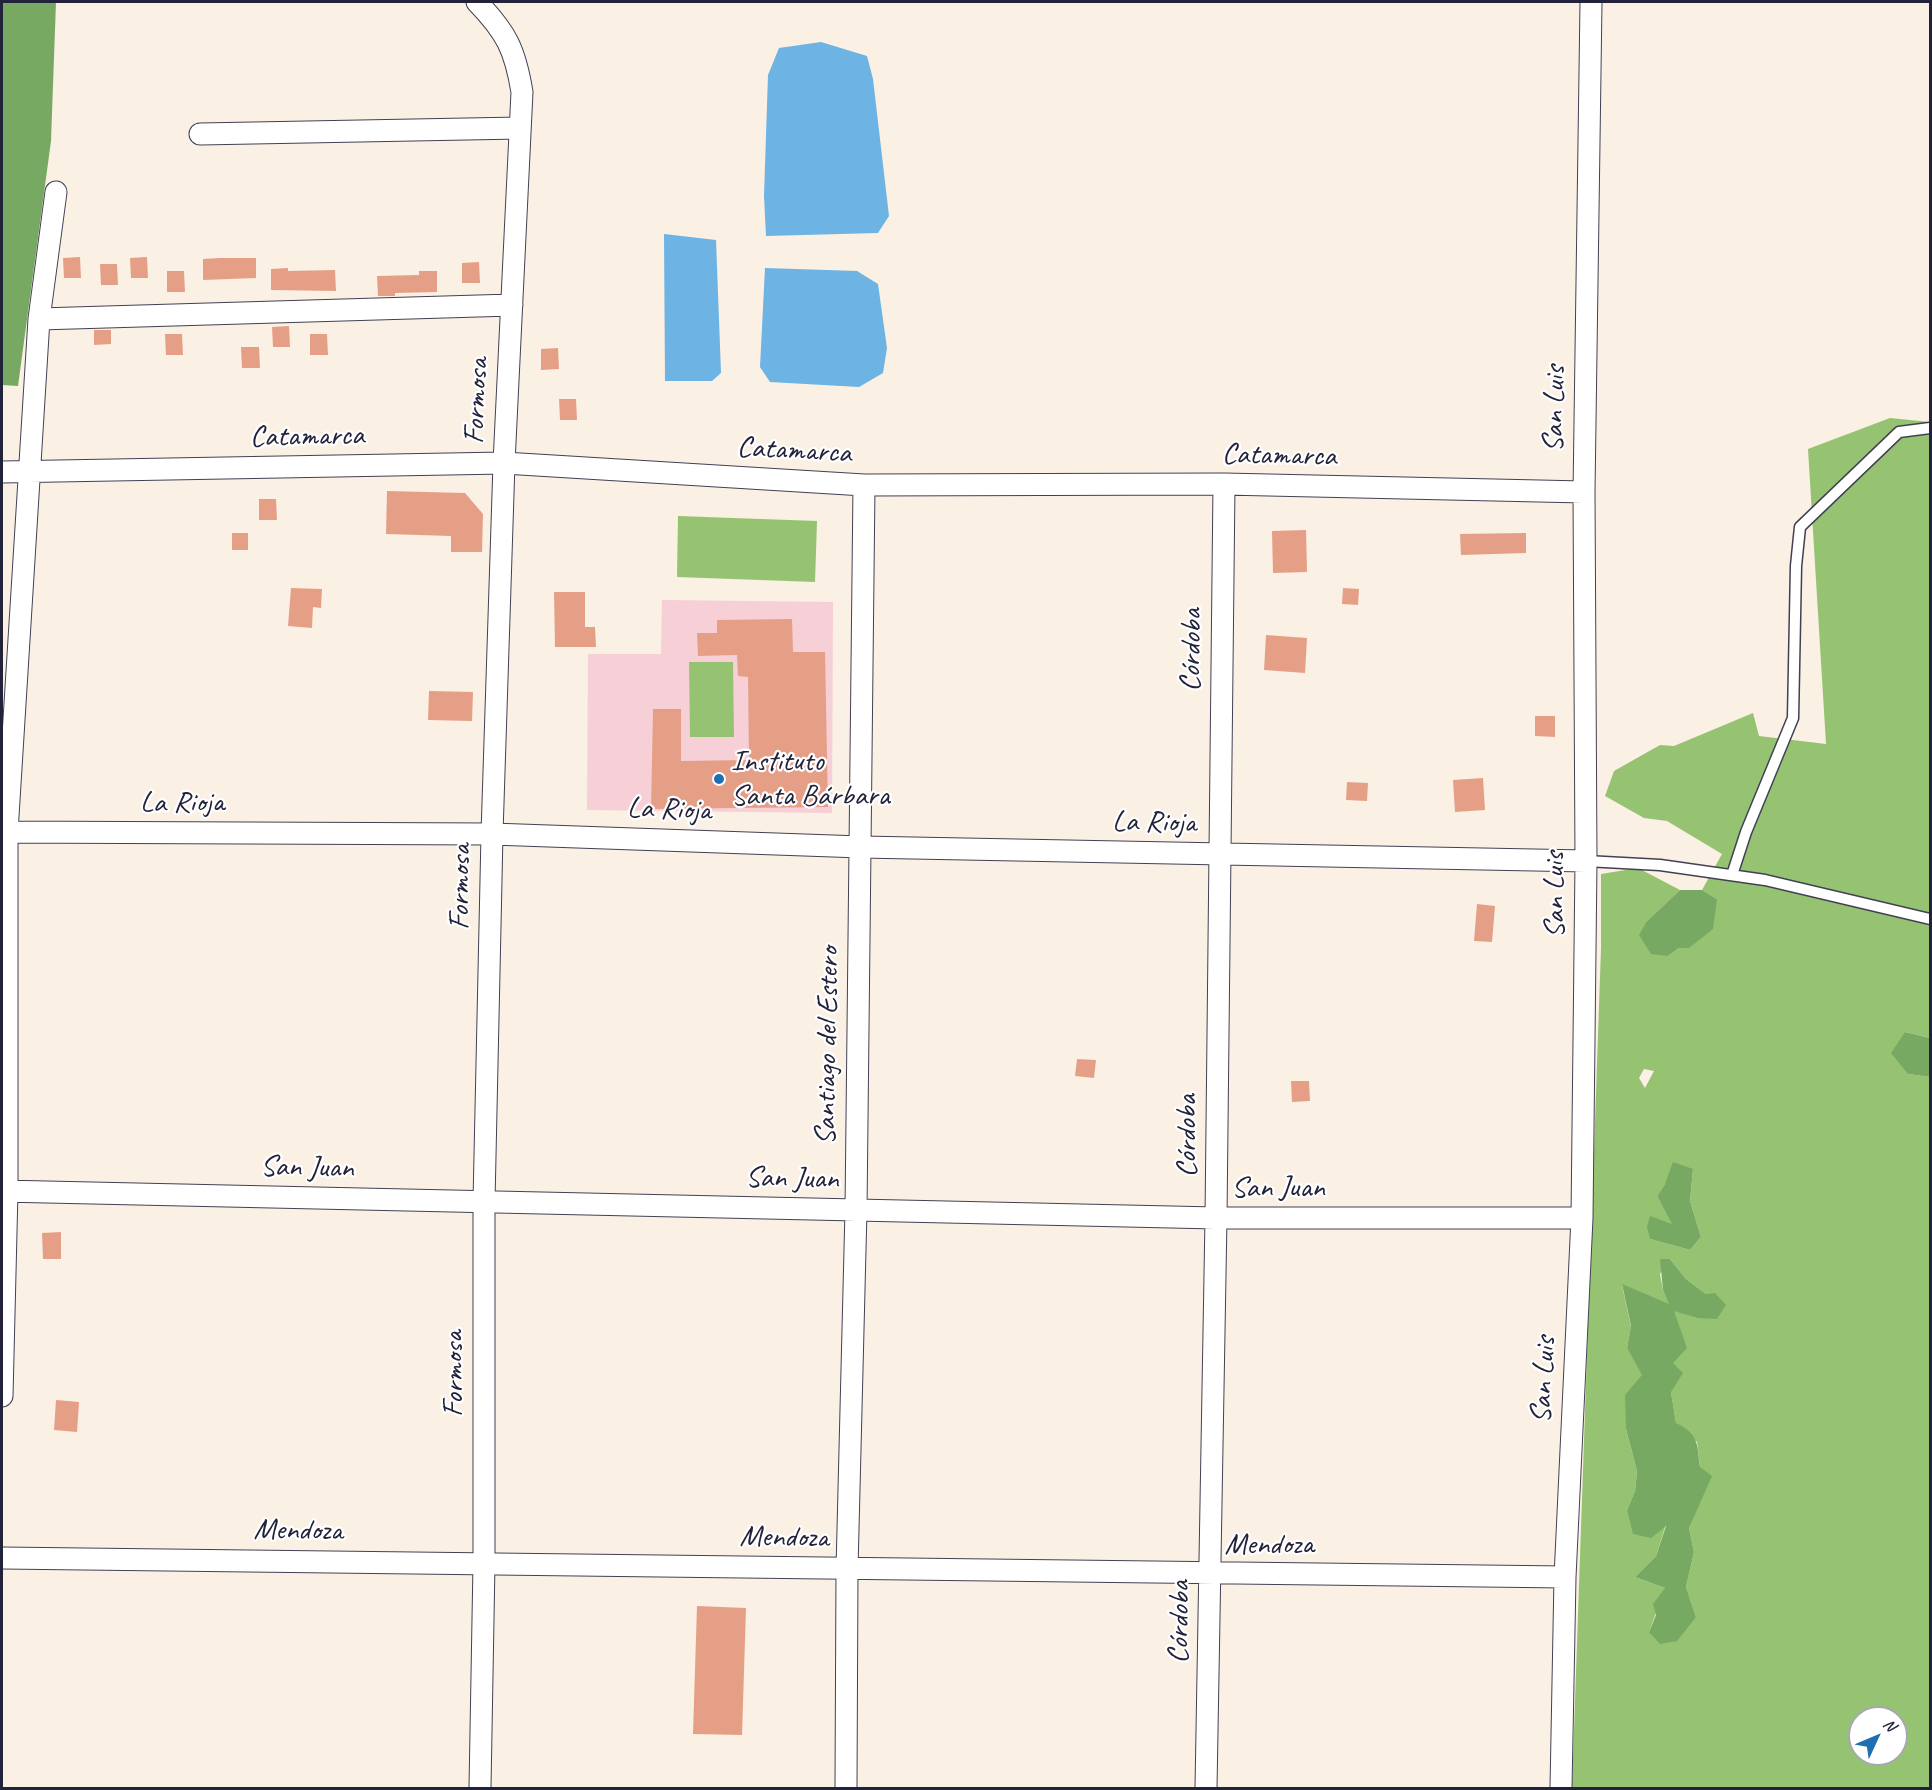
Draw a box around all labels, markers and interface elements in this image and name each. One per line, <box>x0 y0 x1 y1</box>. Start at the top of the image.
street label: Formosa <box>457 357 497 445</box>
street label: San Luis <box>1536 365 1574 453</box>
street label: Catamarca <box>249 418 365 456</box>
street label: Catamarca <box>736 430 852 472</box>
street label: Catamarca <box>1221 437 1337 475</box>
street label: Córdoba <box>1173 608 1211 692</box>
place label: Instituto Santa Bárbara <box>731 744 890 814</box>
marker: Instituto Santa Bárbara <box>712 772 726 786</box>
street label: La Rioja <box>140 785 224 821</box>
street label: La Rioja <box>626 791 712 829</box>
street label: La Rioja <box>1112 804 1196 842</box>
street label: Formosa <box>442 844 480 930</box>
street label: San Luis <box>1537 852 1573 938</box>
street label: Santiago del Estero <box>808 947 848 1145</box>
street label: Córdoba <box>1169 1094 1205 1178</box>
street label: San Juan <box>260 1149 354 1187</box>
street label: San Juan <box>745 1160 839 1198</box>
street label: San Juan <box>1231 1170 1325 1206</box>
street label: Formosa <box>436 1331 472 1417</box>
street label: San Luis <box>1524 1336 1564 1424</box>
street label: Mendoza <box>253 1512 343 1550</box>
street label: Mendoza <box>739 1519 829 1557</box>
street label: Mendoza <box>1225 1527 1313 1563</box>
street label: Córdoba <box>1161 1580 1199 1664</box>
north arrow <box>1848 1706 1908 1766</box>
text: N <box>1879 1714 1900 1735</box>

